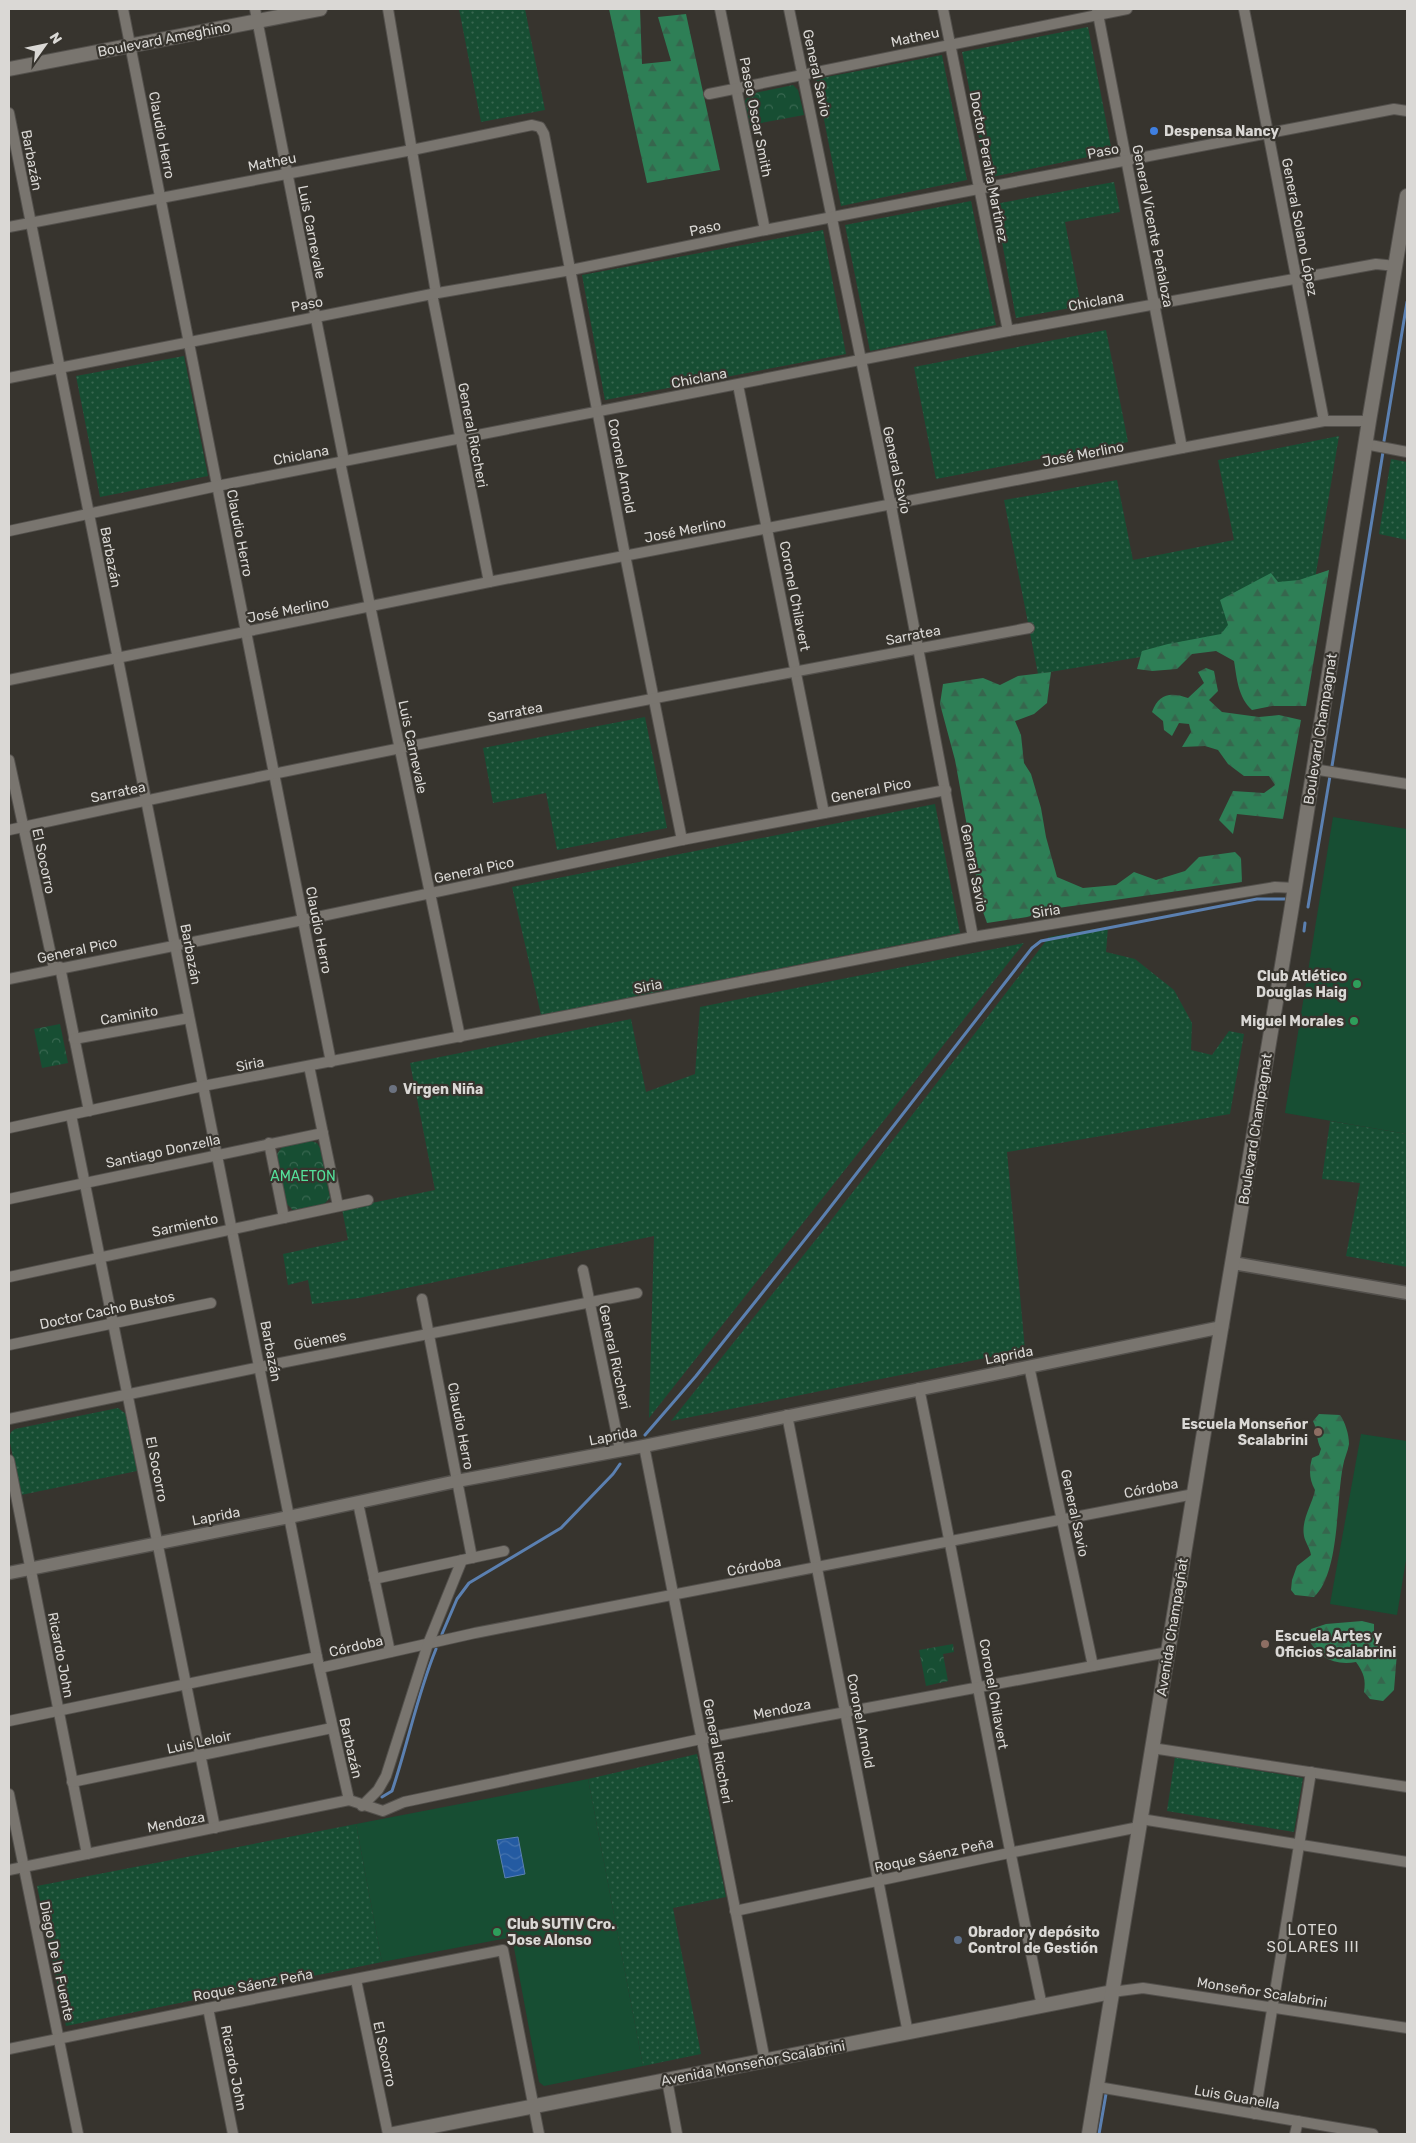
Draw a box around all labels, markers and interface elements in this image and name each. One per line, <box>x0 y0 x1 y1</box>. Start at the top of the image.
street label: Boulevard Ameghino <box>96 18 232 61</box>
north arrow <box>20 20 70 70</box>
street label: Matheu <box>889 24 941 51</box>
street label: General Savio <box>799 28 834 118</box>
text: N <box>46 29 65 47</box>
street label: Paseo Oscar Smith <box>736 56 775 179</box>
street label: Claudio Herro <box>145 90 178 180</box>
street label: Doctor Peralta Martínez <box>966 90 1012 244</box>
place label: Despensa Nancy <box>1164 123 1280 140</box>
marker: Despensa Nancy <box>1148 125 1160 137</box>
street label: Barbazán <box>17 128 46 192</box>
street label: Paso <box>1086 140 1120 163</box>
street label: General Vicente Peñaloza <box>1128 143 1177 309</box>
street label: Matheu <box>246 149 298 176</box>
street label: General Solano López <box>1278 157 1321 298</box>
street label: Luis Carnevale <box>294 184 329 280</box>
street label: Paso <box>688 217 722 240</box>
street label: Chiclana <box>1067 288 1125 315</box>
street label: Paso <box>290 293 324 316</box>
street label: Chiclana <box>670 365 728 392</box>
street label: General Riccheri <box>454 381 491 489</box>
street label: Coronel Arnold <box>604 417 639 515</box>
street label: General Savio <box>879 425 914 515</box>
street label: José Merlino <box>1041 438 1125 471</box>
street label: Chiclana <box>272 442 330 469</box>
street label: Claudio Herro <box>223 488 256 578</box>
street label: José Merlino <box>643 514 727 547</box>
street label: Barbazán <box>96 525 125 589</box>
street label: Coronel Chilavert <box>775 539 814 653</box>
street label: José Merlino <box>246 594 330 627</box>
street label: Sarratea <box>884 622 942 649</box>
street label: Boulevard Champagnat <box>1300 652 1341 806</box>
street label: Luis Carnevale <box>394 699 431 795</box>
street label: Sarratea <box>486 699 544 726</box>
street label: General Pico <box>829 774 913 807</box>
street label: Sarratea <box>89 778 147 807</box>
street label: General Savio <box>957 823 990 913</box>
street label: El Socorro <box>28 827 59 895</box>
street label: General Pico <box>432 854 516 887</box>
street label: Claudio Herro <box>302 885 335 975</box>
street label: Siria <box>1031 901 1062 922</box>
street label: Barbazán <box>176 922 205 986</box>
street label: General Pico <box>35 934 119 967</box>
place label: Club Atlético Douglas Haig <box>1256 968 1347 1001</box>
street label: Siria <box>632 975 664 998</box>
marker: Club Atlético Douglas Haig <box>1351 978 1363 990</box>
street label: Caminito <box>99 1002 159 1029</box>
place label: Miguel Morales <box>1241 1013 1344 1030</box>
marker: Miguel Morales <box>1348 1015 1360 1027</box>
street label: Boulevard Champagnat <box>1235 1052 1276 1206</box>
street label: Siria <box>234 1053 266 1076</box>
place label: Virgen Niña <box>403 1081 483 1098</box>
marker: Virgen Niña <box>387 1083 399 1095</box>
street label: Santiago Donzella <box>104 1131 222 1172</box>
park label: AMAETON <box>270 1168 336 1185</box>
street label: Sarmiento <box>150 1210 220 1241</box>
street label: Doctor Cacho Bustos <box>38 1288 176 1333</box>
street label: General Riccheri <box>595 1303 634 1411</box>
street label: Barbazán <box>256 1319 285 1383</box>
street label: Güemes <box>292 1327 348 1354</box>
street label: Laprida <box>984 1342 1035 1368</box>
street label: Claudio Herro <box>444 1381 477 1471</box>
place label: Escuela Monseñor Scalabrini <box>1181 1416 1309 1449</box>
street label: Laprida <box>588 1423 639 1449</box>
marker: Escuela Monseñor Scalabrini <box>1312 1426 1324 1438</box>
street label: El Socorro <box>142 1435 171 1503</box>
street label: General Savio <box>1057 1468 1092 1558</box>
street label: Córdoba <box>1122 1475 1180 1502</box>
street label: Laprida <box>191 1503 242 1529</box>
street label: Córdoba <box>725 1553 783 1580</box>
street label: Avenida Champagñat <box>1153 1556 1192 1697</box>
street label: Ricardo John <box>44 1611 77 1699</box>
place label: Escuela Artes y Oficios Scalabrini <box>1275 1628 1396 1661</box>
street label: Córdoba <box>327 1632 385 1661</box>
street label: Coronel Chilavert <box>975 1637 1012 1751</box>
marker: Escuela Artes y Oficios Scalabrini <box>1259 1638 1271 1650</box>
street label: Coronel Arnold <box>843 1672 878 1770</box>
street label: Mendoza <box>752 1696 812 1723</box>
street label: General Riccheri <box>699 1697 736 1805</box>
street label: Barbazán <box>335 1716 366 1780</box>
street label: Luis Leloir <box>165 1727 234 1758</box>
street label: Mendoza <box>146 1809 206 1836</box>
street label: Roque Sáenz Peña <box>873 1835 995 1876</box>
street label: Diego De la Fuente <box>35 1900 78 2023</box>
place label: Club SUTIV Cro. Jose Alonso <box>507 1916 615 1949</box>
district label: LOTEO SOLARES III <box>1266 1921 1360 1956</box>
place label: Obrador y depósito Control de Gestión <box>968 1924 1100 1957</box>
marker: Club SUTIV Cro. Jose Alonso <box>491 1926 503 1938</box>
marker: Obrador y depósito Control de Gestión <box>952 1934 964 1946</box>
street label: Roque Sáenz Peña <box>192 1966 314 2005</box>
street label: Monseñor Scalabrini <box>1196 1974 1328 2011</box>
street label: El Socorro <box>369 2020 400 2088</box>
street label: Ricardo John <box>217 2024 250 2112</box>
street label: Avenida Monseñor Scalabrini <box>659 2037 847 2090</box>
street label: Luis Guanella <box>1193 2082 1281 2113</box>

